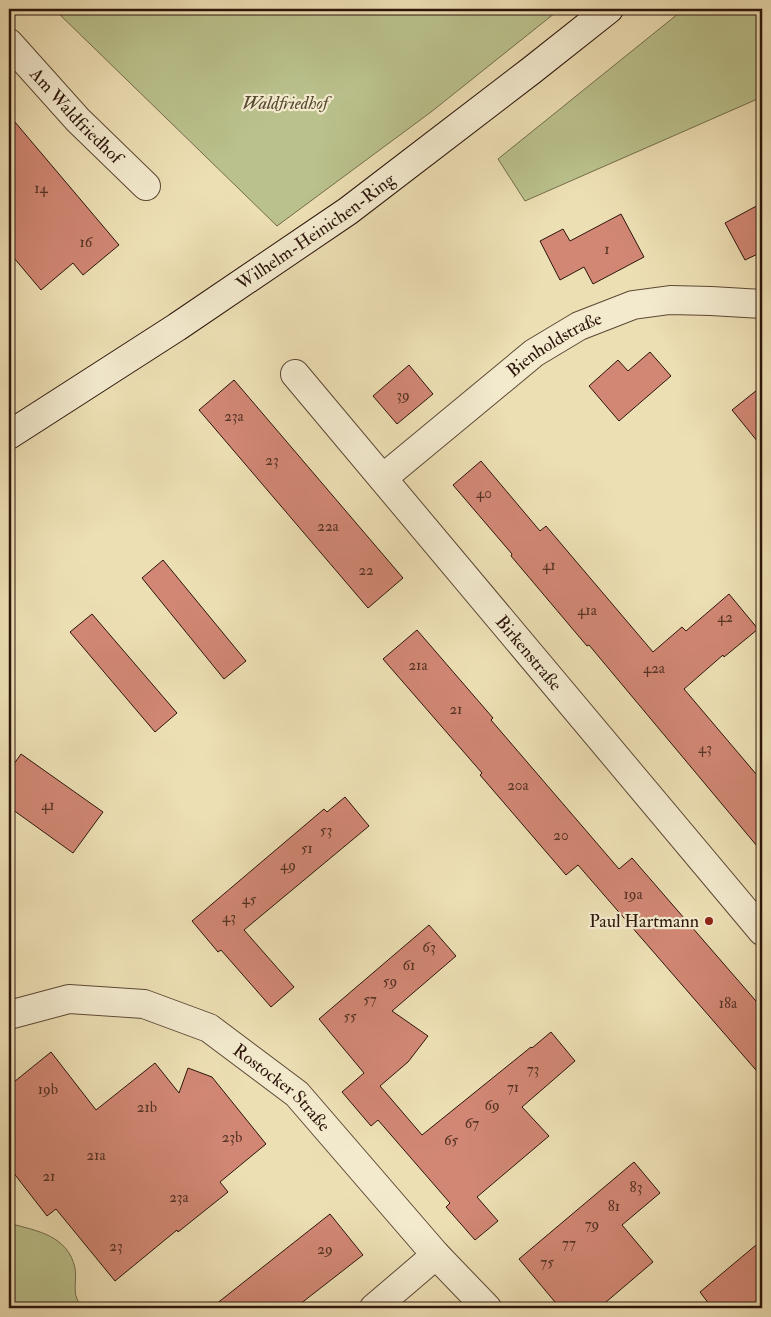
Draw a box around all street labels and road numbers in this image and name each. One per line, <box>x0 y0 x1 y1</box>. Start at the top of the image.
street label: Am Waldfriedhof <box>24 62 129 171</box>
street label: Wilhelm-Heinichen-Ring <box>231 167 401 296</box>
street label: Bienholdstraße <box>502 307 606 383</box>
street label: Birkenstraße <box>490 611 567 696</box>
street label: Rostocker Straße <box>228 1039 336 1137</box>

